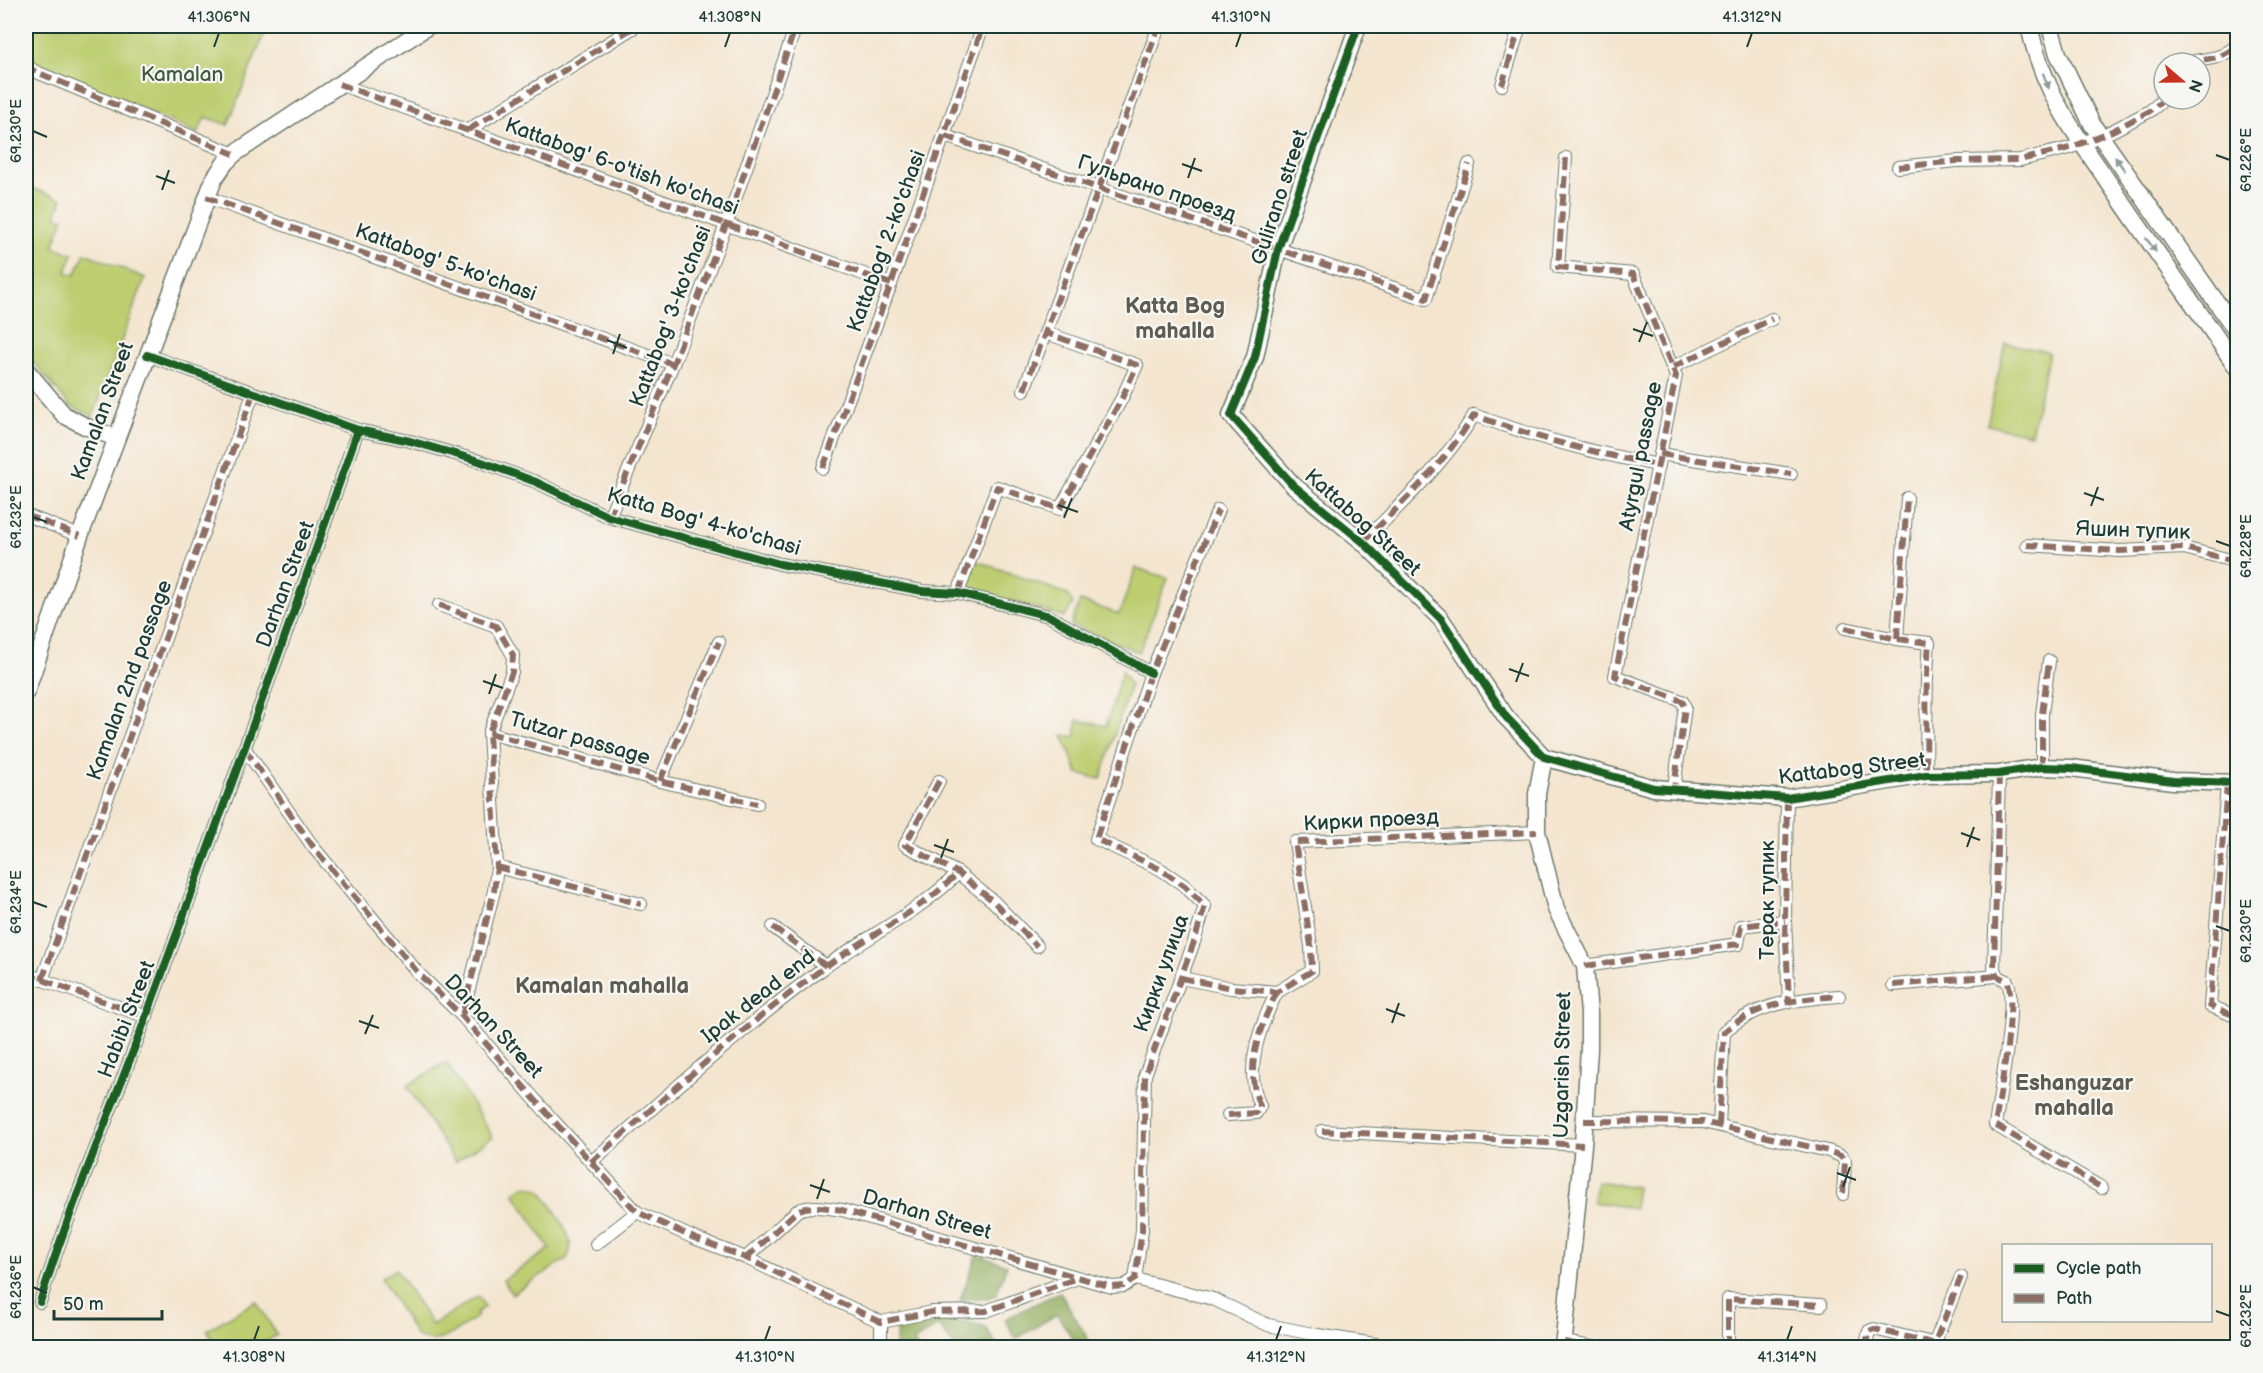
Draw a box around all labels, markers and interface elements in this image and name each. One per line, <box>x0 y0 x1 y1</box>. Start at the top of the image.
text: 41.306°N <box>188 8 251 27</box>
text: 41.308°N <box>699 8 761 27</box>
text: 41.310°N <box>1211 8 1271 27</box>
text: 41.312°N <box>1722 8 1782 27</box>
north arrow <box>2152 51 2212 111</box>
park label: Kamalan <box>141 62 223 87</box>
one-way arrow <box>2042 72 2052 90</box>
text: N <box>2184 77 2206 95</box>
text: 69.230°E <box>7 99 26 163</box>
street label: Kattabog' 6-o'tish ko'chasi <box>501 112 742 221</box>
street label: Gulirano street <box>1246 126 1313 268</box>
text: 69.226°E <box>2237 128 2256 192</box>
street label: Kattabog' 2-ko'chasi <box>842 147 931 335</box>
street label: Гульрано проезд <box>1074 150 1240 227</box>
one-way arrow <box>2114 157 2126 173</box>
street label: Kattabog' 5-ko'chasi <box>352 218 540 307</box>
street label: Kattabog' 3-ko'chasi <box>624 222 717 410</box>
one-way arrow <box>2145 237 2158 253</box>
district label: Katta Bog mahalla <box>1125 293 1225 345</box>
street label: Kamalan Street <box>66 338 139 484</box>
street label: Atyrgul passage <box>1614 379 1667 533</box>
street label: Kattabog Street <box>1299 464 1426 582</box>
street label: Katta Bog' 4-ko'chasi <box>604 482 804 561</box>
text: 69.232°E <box>7 485 26 549</box>
text: 69.228°E <box>2237 514 2256 578</box>
street label: Яшин тупик <box>2075 516 2191 545</box>
street label: Darhan Street <box>251 517 320 651</box>
street label: Kamalan 2nd passage <box>82 576 177 784</box>
street label: Tutzar passage <box>506 706 653 771</box>
street label: Kattabog Street <box>1777 747 1928 790</box>
street label: Кирки проезд <box>1303 804 1439 837</box>
street label: Терак тупик <box>1755 840 1780 960</box>
text: 69.234°E <box>7 870 26 934</box>
text: 69.230°E <box>2237 899 2256 963</box>
street label: Кирки улица <box>1129 910 1195 1036</box>
street label: Ipak dead end <box>697 944 820 1048</box>
street label: Habibi Street <box>93 956 160 1081</box>
street label: Darhan Street <box>439 969 548 1084</box>
district label: Kamalan mahalla <box>515 973 689 1000</box>
street label: Uzgarish Street <box>1549 991 1576 1139</box>
district label: Eshanguzar mahalla <box>2015 1070 2134 1122</box>
street label: Darhan Street <box>860 1184 995 1245</box>
legend <box>2002 1244 2212 1322</box>
text: 69.236°E <box>7 1255 26 1319</box>
text: Cycle path <box>2056 1258 2142 1279</box>
scale bar <box>54 1283 162 1321</box>
text: 69.232°E <box>2237 1284 2256 1348</box>
text: Path <box>2056 1288 2092 1309</box>
text: 50 m <box>63 1294 104 1315</box>
text: 41.308°N <box>223 1348 285 1367</box>
text: 41.310°N <box>735 1348 795 1367</box>
text: 41.312°N <box>1246 1348 1306 1367</box>
text: 41.314°N <box>1757 1348 1817 1367</box>

